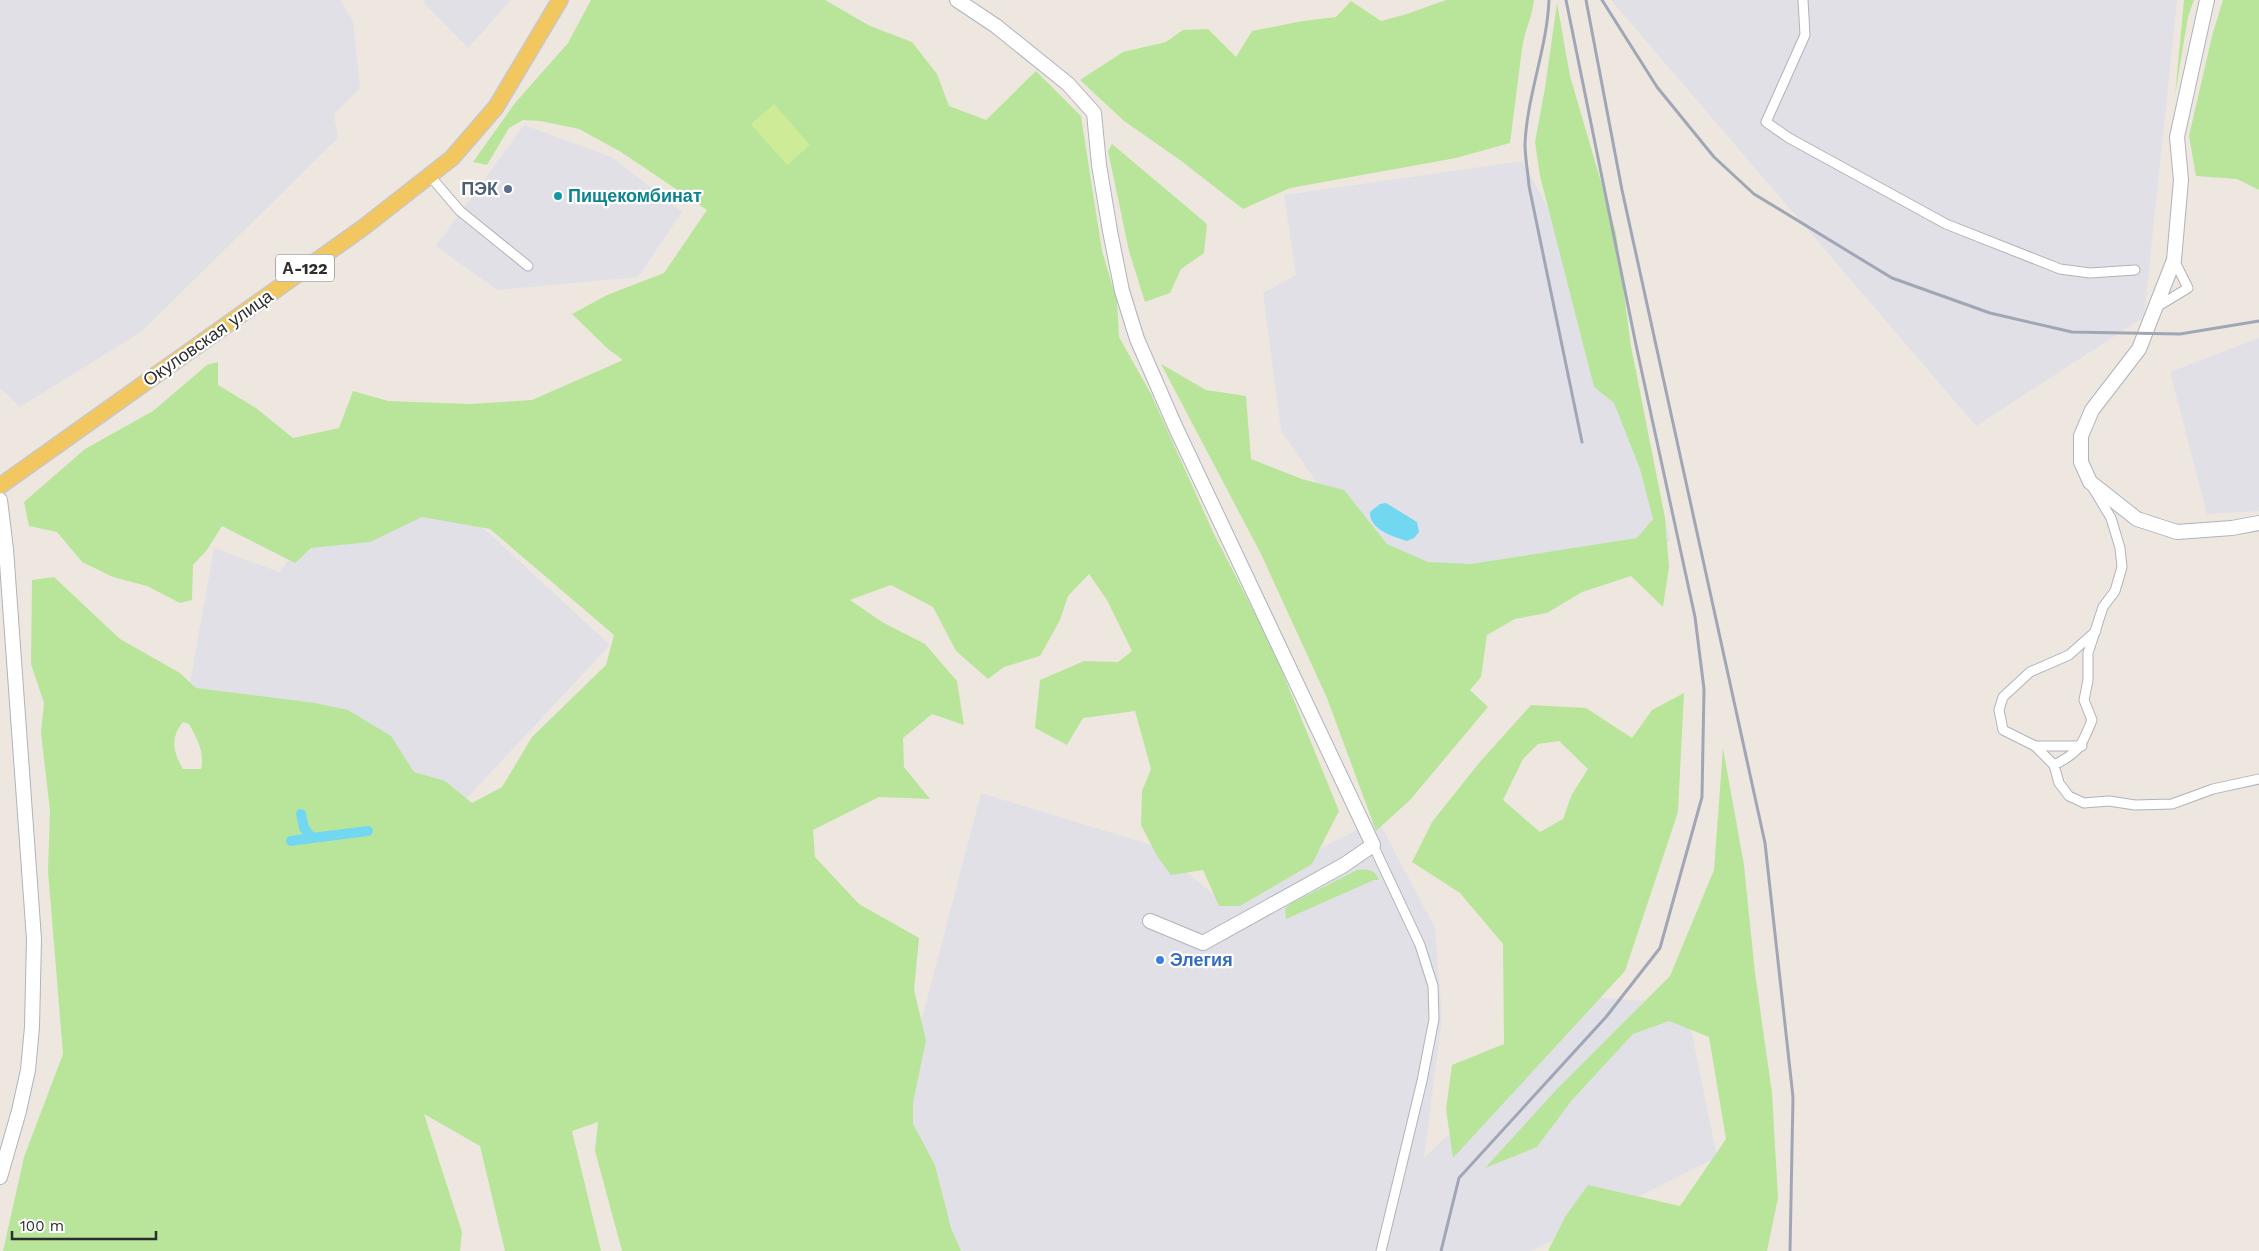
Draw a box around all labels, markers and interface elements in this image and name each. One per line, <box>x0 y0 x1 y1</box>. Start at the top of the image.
place label: ПЭК <box>461 178 499 199</box>
marker: ПЭК <box>502 183 514 195</box>
place label: Пищекомбинат <box>568 185 702 206</box>
marker: Пищекомбинат <box>552 190 564 202</box>
road number: А-122 <box>276 254 334 282</box>
street label: Окуловская улица <box>139 284 277 390</box>
place label: Элегия <box>1170 949 1233 970</box>
marker: Элегия <box>1154 954 1166 966</box>
scale bar <box>12 1208 156 1240</box>
text: 100 m <box>20 1217 64 1235</box>

